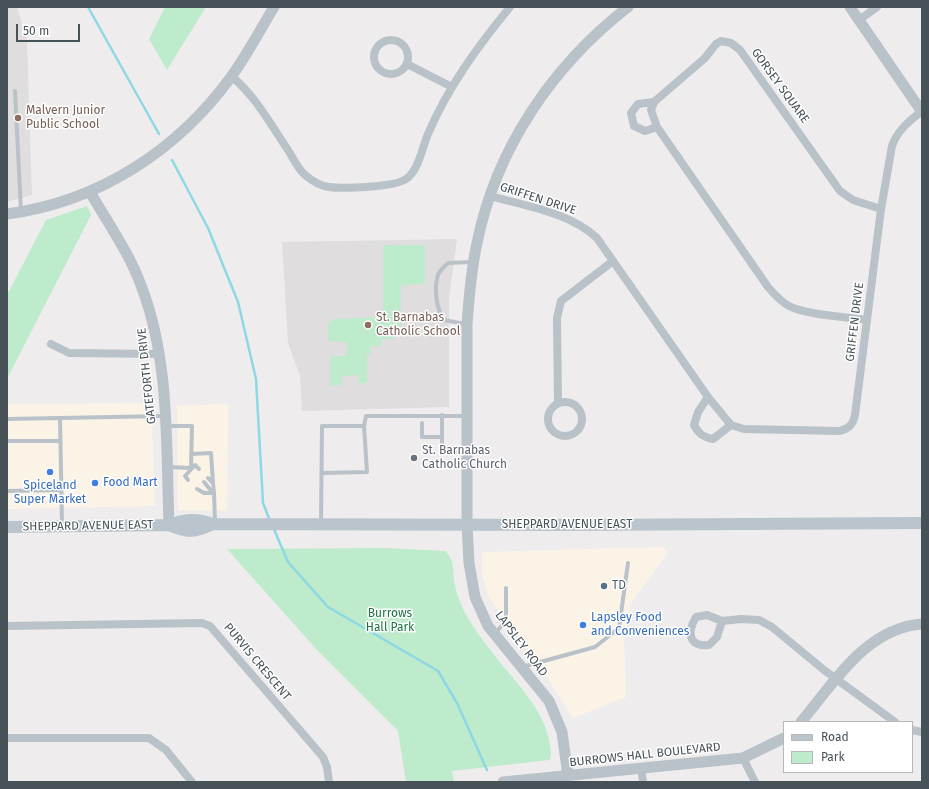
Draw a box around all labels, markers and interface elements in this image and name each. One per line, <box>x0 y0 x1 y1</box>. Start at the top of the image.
scale bar <box>18 16 82 42</box>
text: 50 m <box>23 24 49 38</box>
street label: GORSEY SQUARE <box>748 46 812 126</box>
place label: Malvern Junior Public School <box>26 104 105 132</box>
marker: Malvern Junior Public School <box>13 113 23 123</box>
street label: GRIFFEN DRIVE <box>498 180 578 218</box>
street label: GRIFFEN DRIVE <box>843 282 867 362</box>
place label: St. Barnabas Catholic School <box>376 311 460 339</box>
marker: St. Barnabas Catholic School <box>363 320 373 330</box>
street label: GATEFORTH DRIVE <box>135 327 159 425</box>
place label: St. Barnabas Catholic Church <box>422 444 507 472</box>
marker: St. Barnabas Catholic Church <box>409 453 419 463</box>
marker: Spiceland Super Market <box>45 467 55 477</box>
place label: Food Mart <box>103 476 158 490</box>
marker: Food Mart <box>90 478 100 488</box>
place label: Spiceland Super Market <box>14 479 86 507</box>
street label: SHEPPARD AVENUE EAST <box>23 518 153 534</box>
street label: SHEPPARD AVENUE EAST <box>502 518 632 532</box>
place label: TD <box>612 579 626 593</box>
marker: TD <box>599 581 609 591</box>
park label: Burrows Hall Park <box>366 607 414 635</box>
street label: LAPSLEY ROAD <box>492 608 550 680</box>
place label: Lapsley Food and Conveniences <box>591 611 689 639</box>
street label: PURVIS CRESCENT <box>221 620 293 704</box>
marker: Lapsley Food and Conveniences <box>578 620 588 630</box>
legend <box>783 721 913 773</box>
text: Road <box>821 730 849 744</box>
street label: BURROWS HALL BOULEVARD <box>569 740 721 770</box>
text: Park <box>821 750 845 764</box>

